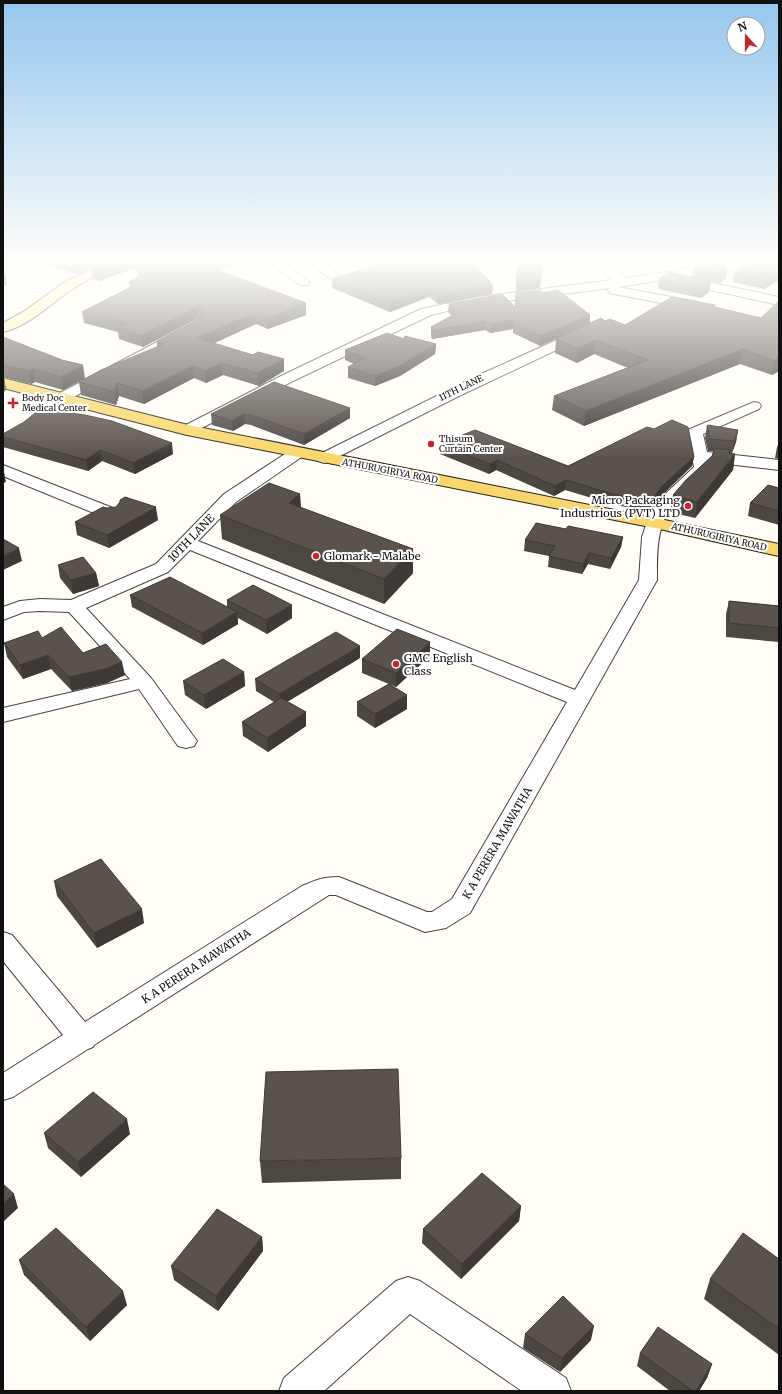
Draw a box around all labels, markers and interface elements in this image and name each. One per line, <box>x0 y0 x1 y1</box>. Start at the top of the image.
north arrow <box>726 16 766 56</box>
text: N <box>736 18 749 35</box>
street label: 11TH LANE <box>437 372 485 403</box>
place label: Body Doc Medical Center <box>22 392 87 413</box>
marker: Body Doc Medical Center <box>7 397 19 409</box>
place label: Thisum Curtain Center <box>439 433 502 454</box>
marker: Thisum Curtain Center <box>426 439 436 449</box>
street label: ATHURUGIRIYA ROAD <box>340 456 439 485</box>
place label: Micro Packaging Industrious (PVT) LTD <box>560 493 680 520</box>
marker: Micro Packaging Industrious (PVT) LTD <box>683 501 693 511</box>
street label: 10TH LANE <box>165 511 217 565</box>
street label: ATHURUGIRIYA ROAD <box>669 520 768 553</box>
place label: Glomark - Malabe <box>324 549 421 563</box>
marker: Glomark - Malabe <box>311 551 321 561</box>
place label: GMC English Class <box>404 651 473 678</box>
marker: GMC English Class <box>391 659 401 669</box>
street label: K A PERERA MAWATHA <box>459 784 535 902</box>
street label: K A PERERA MAWATHA <box>139 925 253 1007</box>

